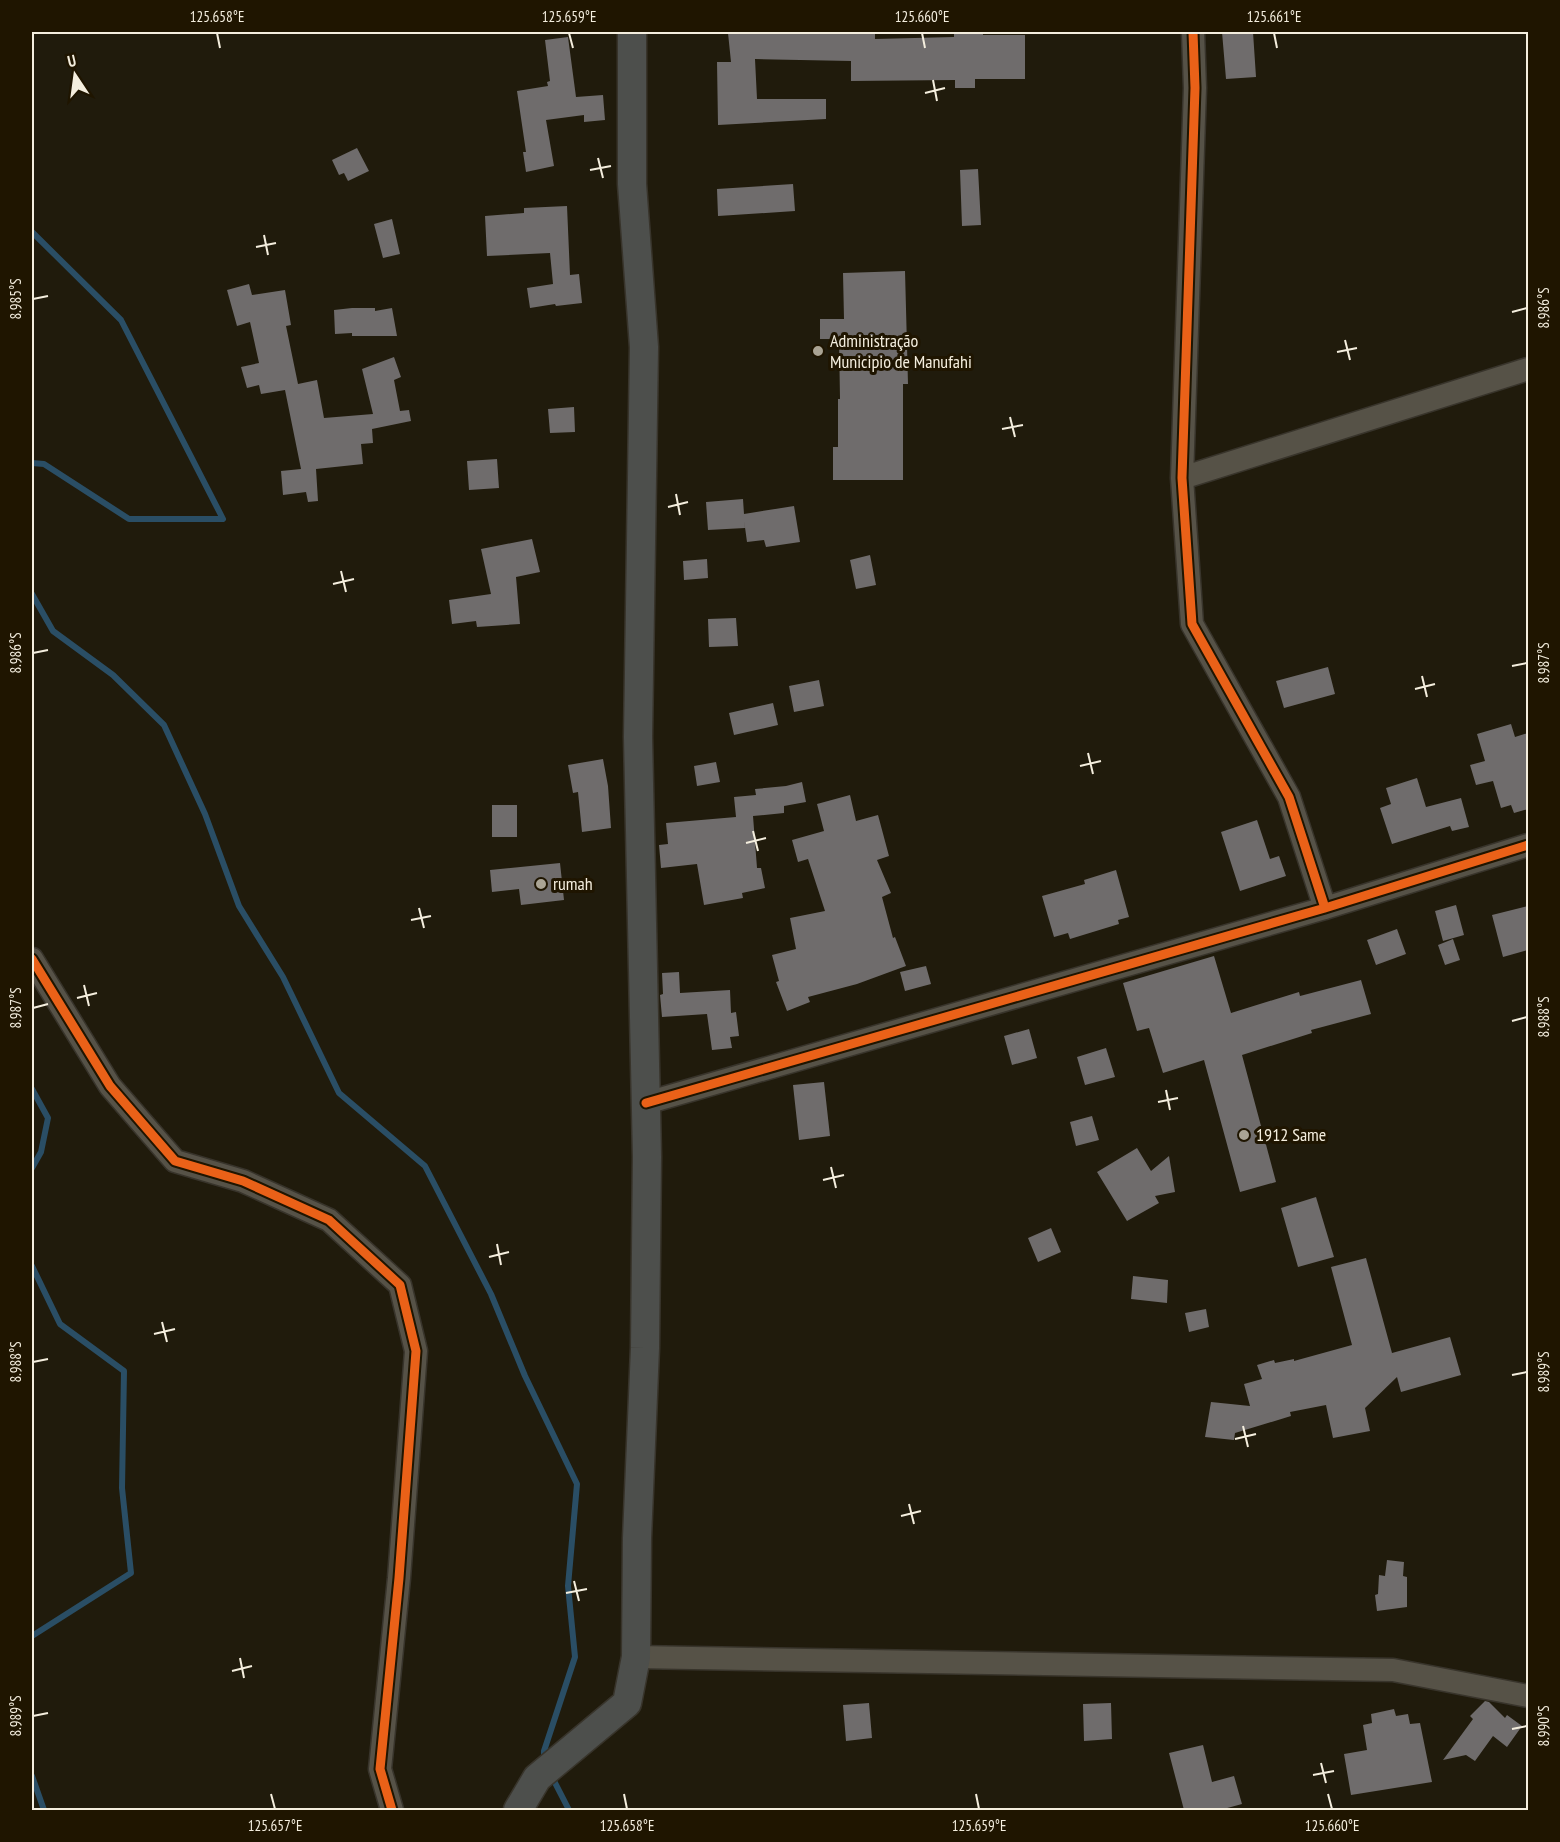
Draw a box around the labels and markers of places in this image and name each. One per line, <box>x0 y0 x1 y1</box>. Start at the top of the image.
place label: Administração Municipio de Manufahi <box>830 329 972 373</box>
marker: Administração Municipio de Manufahi <box>811 344 825 358</box>
place label: rumah <box>553 872 593 895</box>
marker: rumah <box>534 877 548 891</box>
place label: 1912 Same <box>1256 1123 1326 1146</box>
marker: 1912 Same <box>1237 1128 1251 1142</box>

